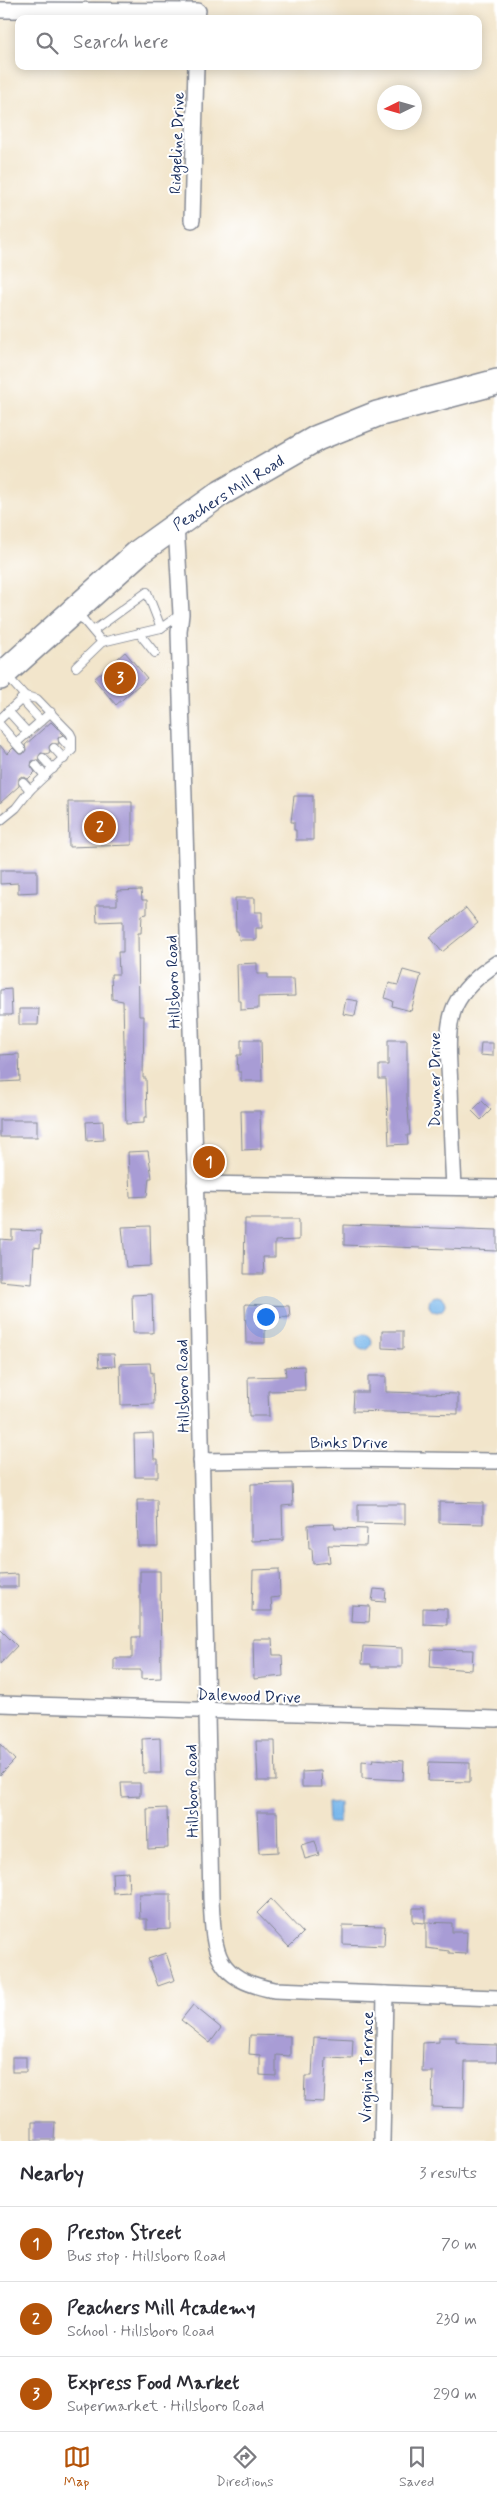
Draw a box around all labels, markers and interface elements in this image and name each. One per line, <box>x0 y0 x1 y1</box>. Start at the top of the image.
search box <box>15 15 482 70</box>
icon: search <box>33 29 61 57</box>
text: Search here <box>73 30 169 55</box>
north arrow <box>377 85 422 130</box>
street label: Ridgeline Drive <box>165 91 191 195</box>
street label: Peachers Mill Road <box>169 451 288 536</box>
pin: 3 <box>104 659 136 697</box>
pin: 2 <box>84 808 116 846</box>
street label: Hillsboro Road <box>161 935 186 1029</box>
street label: Downer Drive <box>425 1032 446 1128</box>
pin: 1 <box>193 1143 225 1181</box>
your location <box>253 1304 279 1330</box>
street label: Hillsboro Road <box>172 1339 195 1433</box>
street label: Binks Drive <box>310 1433 388 1454</box>
street label: Dalewood Drive <box>197 1684 301 1709</box>
street label: Hillsboro Road <box>181 1744 204 1838</box>
street label: Virginia Terrace <box>356 2011 380 2123</box>
text: Nearby <box>20 2160 84 2188</box>
text: 3 results <box>419 2163 477 2184</box>
text: Preston Street <box>67 2221 181 2246</box>
text: 1 <box>32 2234 40 2255</box>
text: 70 m <box>441 2234 477 2255</box>
text: Bus stop · Hillsboro Road <box>67 2246 226 2267</box>
text: Peachers Mill Academy <box>67 2296 255 2321</box>
text: 2 <box>32 2309 40 2330</box>
text: 230 m <box>436 2309 477 2330</box>
text: School · Hillsboro Road <box>67 2321 214 2342</box>
text: Express Food Market <box>67 2371 239 2396</box>
text: 3 <box>32 2384 40 2405</box>
text: 290 m <box>433 2384 477 2405</box>
text: Supermarket · Hillsboro Road <box>67 2396 264 2417</box>
tab: Map <box>63 2443 91 2491</box>
tab: Directions <box>216 2443 274 2491</box>
tab: Saved <box>399 2443 434 2491</box>

